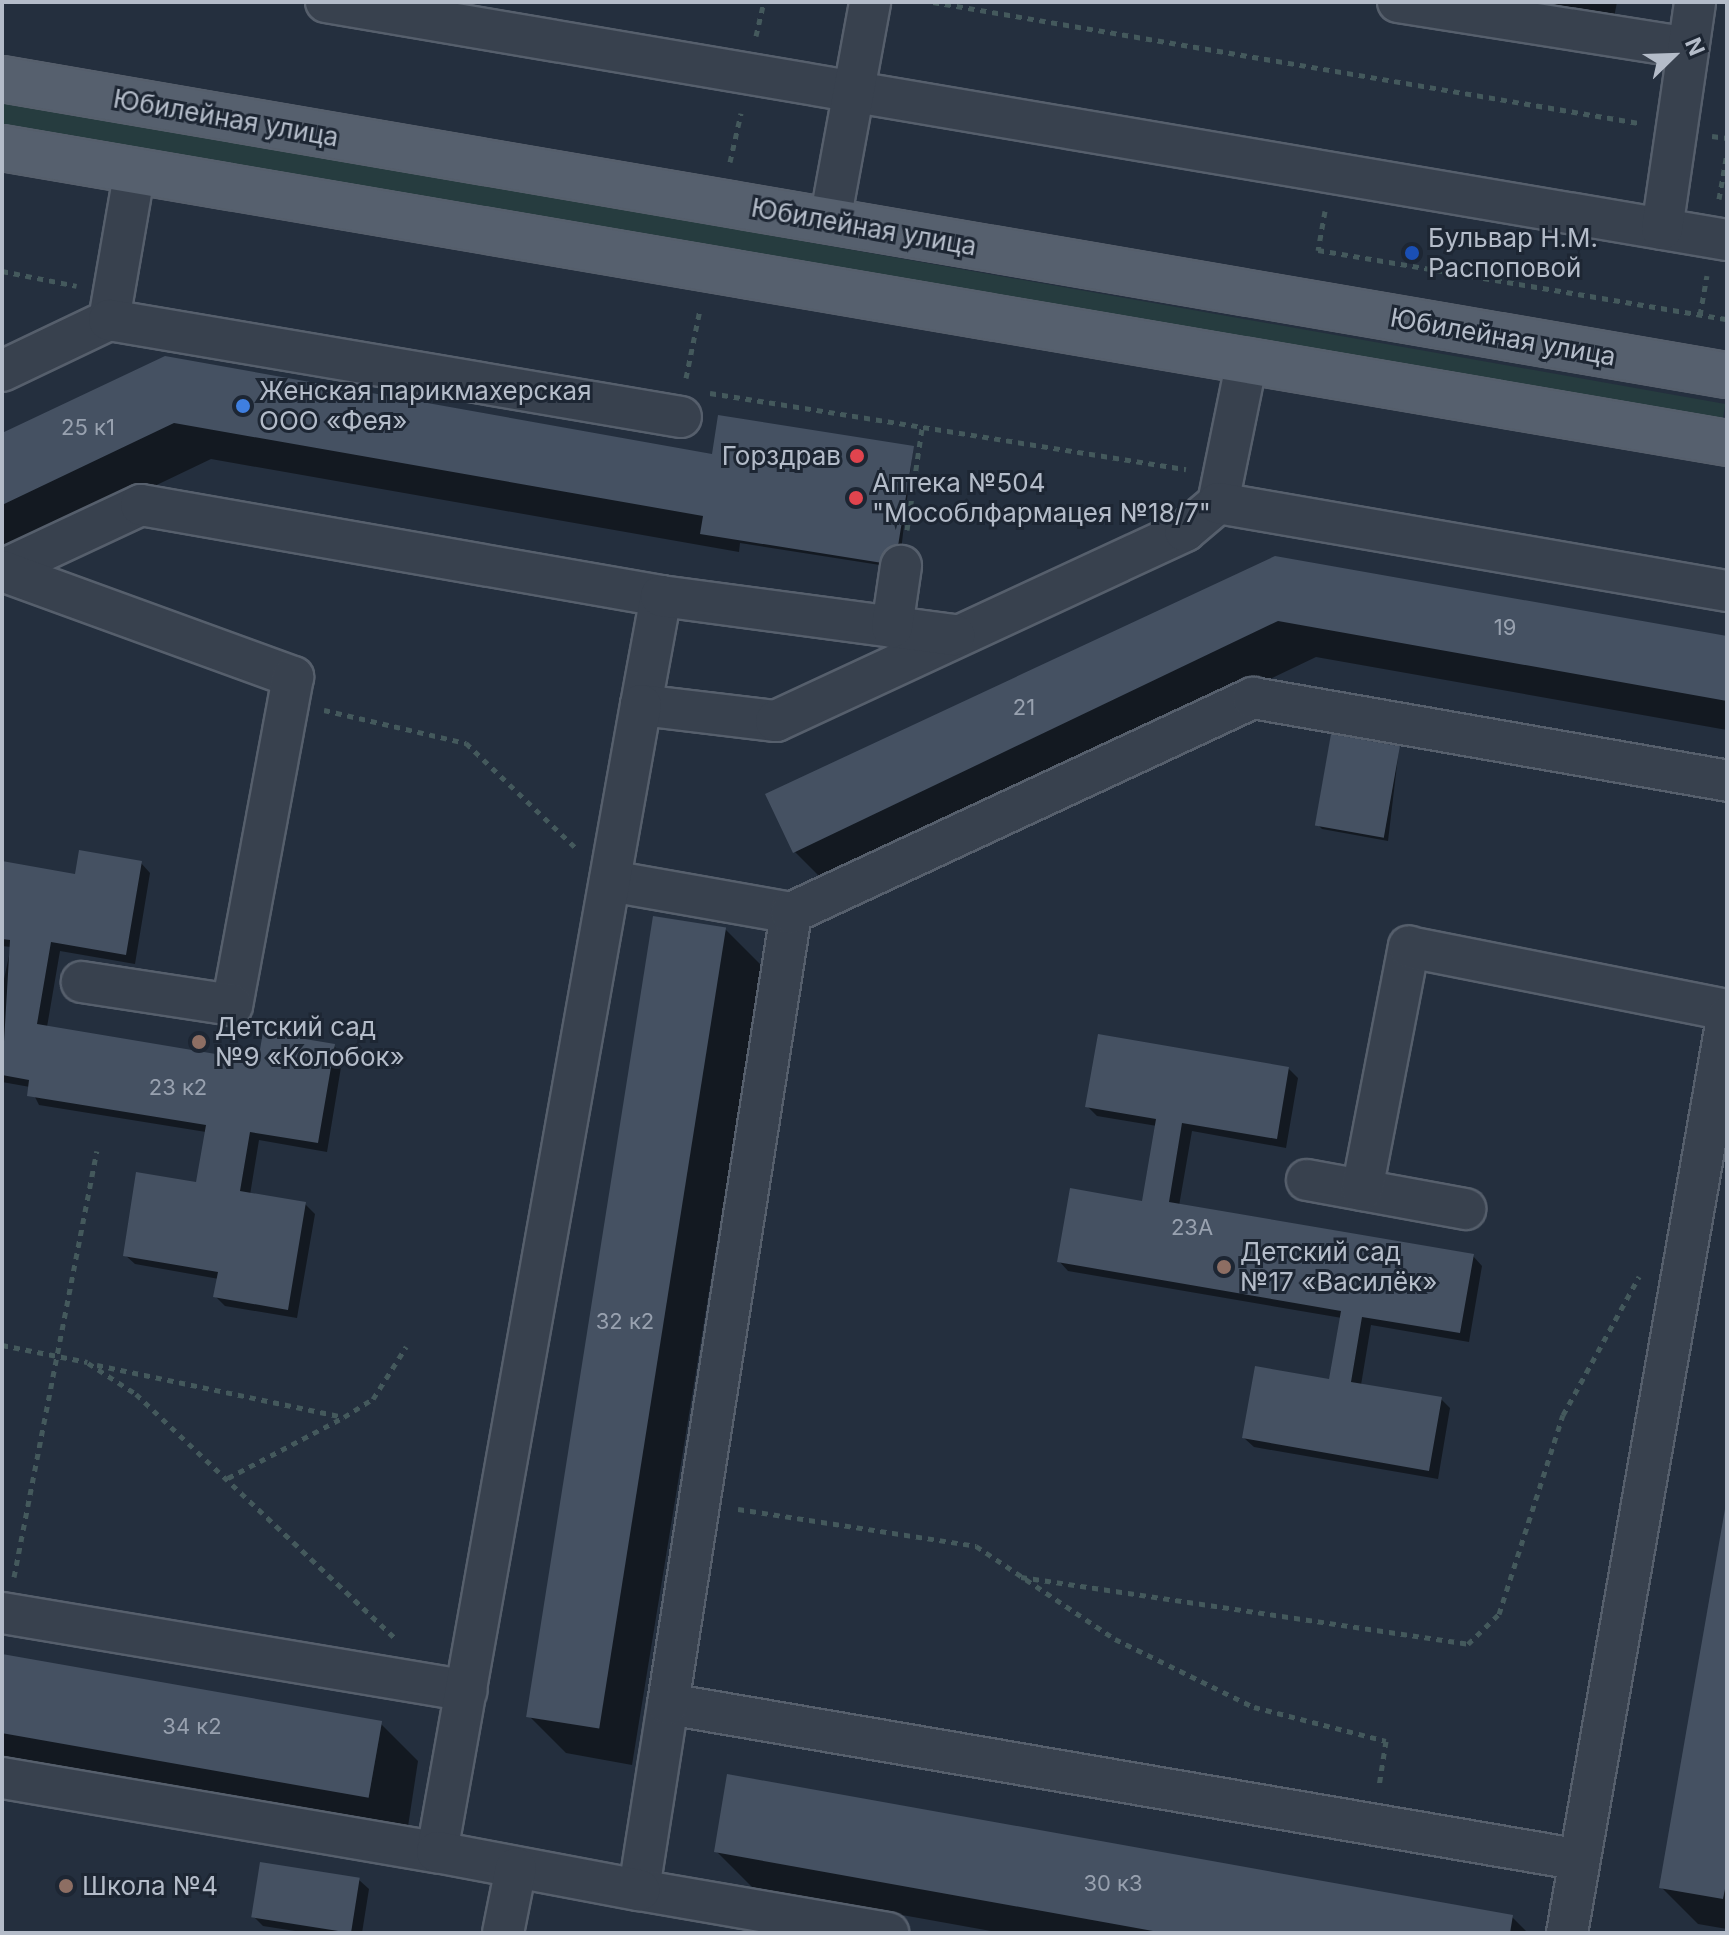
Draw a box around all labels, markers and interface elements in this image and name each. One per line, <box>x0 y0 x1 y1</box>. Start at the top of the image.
north arrow <box>1633 16 1713 96</box>
text: N <box>1680 34 1710 59</box>
street label: Юбилейная улица <box>111 83 341 153</box>
street label: Юбилейная улица <box>749 192 979 262</box>
place label: Бульвар Н.М. Распоповой <box>1428 222 1598 284</box>
marker: Бульвар Н.М. Распоповой <box>1403 244 1421 262</box>
street label: Юбилейная улица <box>1388 302 1618 372</box>
place label: Женская парикмахерская ООО «Фея» <box>259 375 592 436</box>
marker: Женская парикмахерская ООО «Фея» <box>234 397 252 415</box>
house number: 25 к1 <box>61 415 115 441</box>
place label: Горздрав <box>722 440 841 472</box>
marker: Горздрав <box>848 447 866 465</box>
place label: Аптека №504 "Мособлфармацея №18/7" <box>872 467 1211 528</box>
marker: Аптека №504 "Мособлфармацея №18/7" <box>847 489 865 507</box>
house number: 19 <box>1494 615 1516 641</box>
house number: 21 <box>1013 695 1035 721</box>
place label: Детский сад №9 «Колобок» <box>215 1011 405 1072</box>
marker: Детский сад №9 «Колобок» <box>190 1033 208 1051</box>
house number: 23 к2 <box>149 1075 207 1101</box>
house number: 23А <box>1171 1215 1213 1241</box>
place label: Детский сад №17 «Василёк» <box>1240 1236 1437 1298</box>
marker: Детский сад №17 «Василёк» <box>1215 1258 1233 1276</box>
house number: 32 к2 <box>596 1309 654 1335</box>
house number: 34 к2 <box>162 1714 222 1740</box>
place label: Школа №4 <box>82 1870 218 1902</box>
house number: 30 к3 <box>1083 1871 1143 1897</box>
marker: Школа №4 <box>57 1877 75 1895</box>

